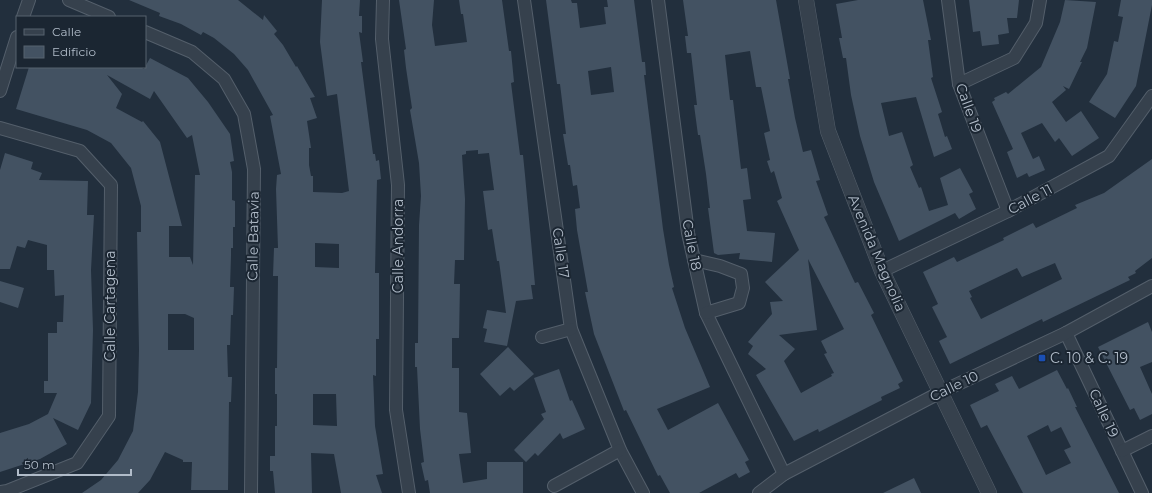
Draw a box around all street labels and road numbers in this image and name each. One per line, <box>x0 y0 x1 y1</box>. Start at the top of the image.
street label: Calle 19 <box>952 81 986 135</box>
street label: Calle 11 <box>1005 180 1055 218</box>
street label: Calle Batavia <box>243 191 263 281</box>
street label: Avenida Magnolia <box>844 192 910 314</box>
street label: Calle Andorra <box>389 199 407 293</box>
street label: Calle 18 <box>678 218 706 272</box>
street label: Calle 17 <box>549 226 573 280</box>
street label: Calle Cartagena <box>101 250 119 362</box>
street label: Calle 10 <box>927 366 981 406</box>
street label: Calle 19 <box>1085 386 1123 440</box>

